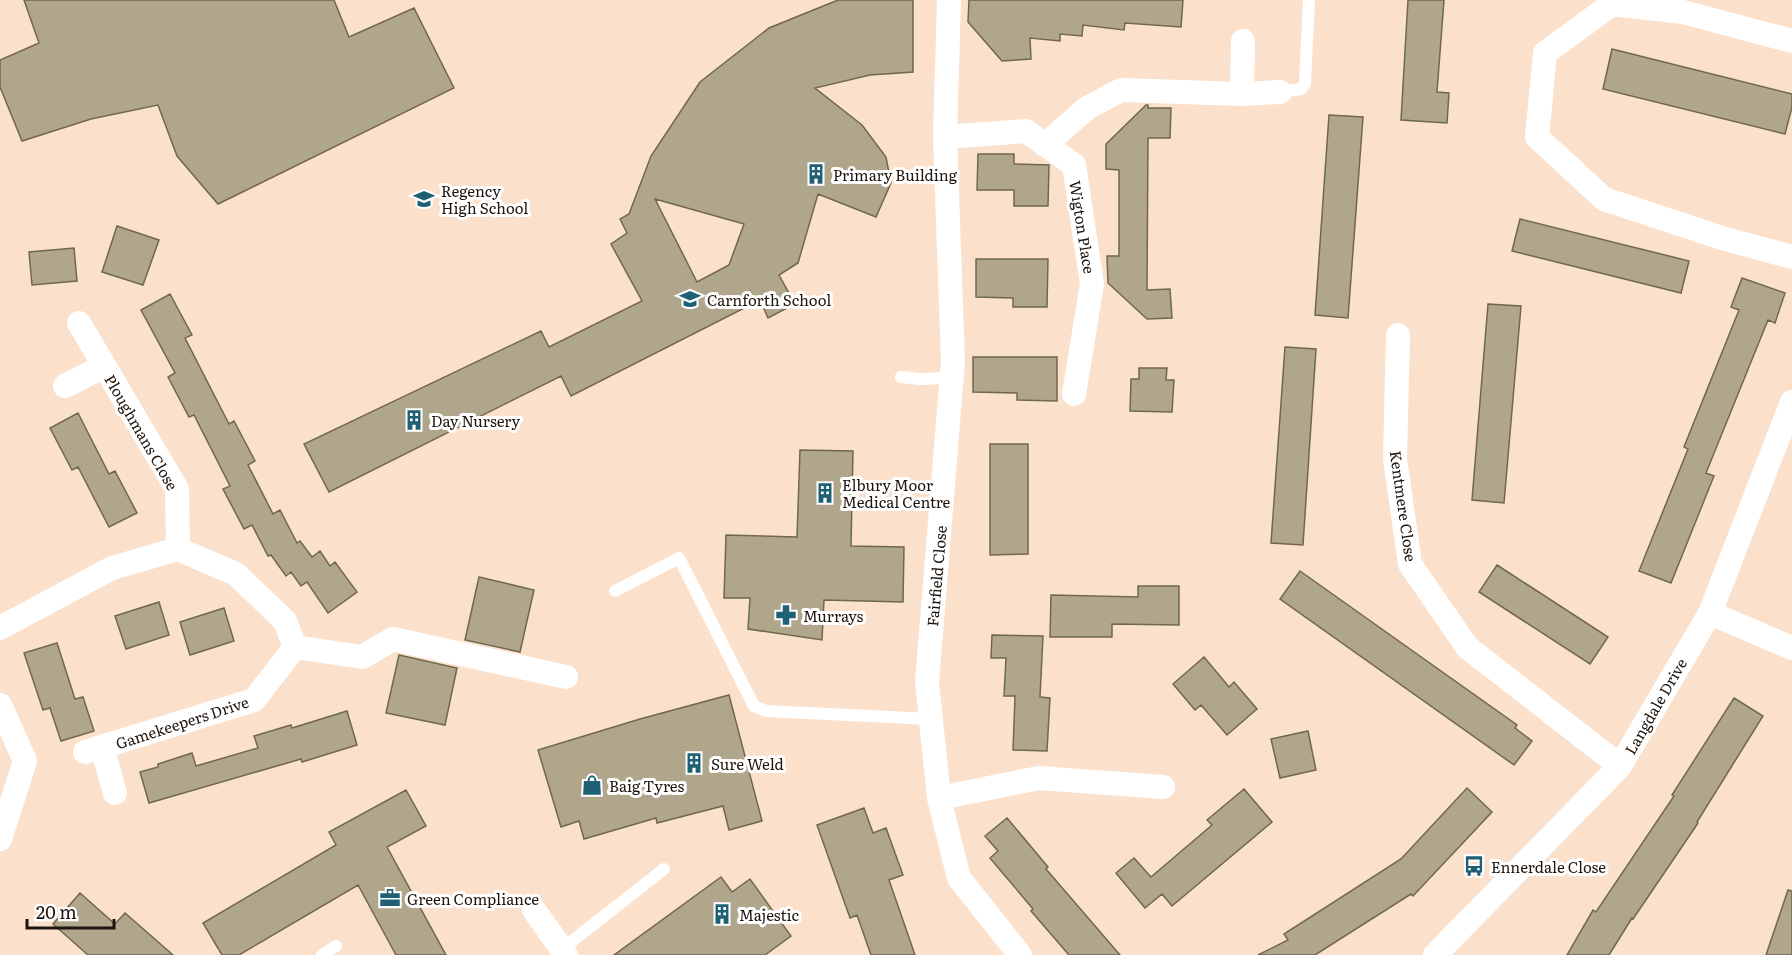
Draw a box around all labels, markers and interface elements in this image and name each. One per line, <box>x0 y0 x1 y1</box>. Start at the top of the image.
building icon: Primary Building <box>804 162 828 186</box>
place label: Primary Building <box>833 163 958 186</box>
place label: Regency High School <box>441 179 528 219</box>
street label: Wigton Place <box>1064 179 1102 276</box>
school or university icon: Regency High School <box>412 187 436 211</box>
school or university icon: Carnforth School <box>678 287 702 311</box>
place label: Carnforth School <box>707 288 831 311</box>
street label: Ploughmans Close <box>99 370 185 494</box>
building icon: Day Nursery <box>402 408 426 432</box>
place label: Day Nursery <box>431 409 520 432</box>
street label: Kentmere Close <box>1385 449 1423 563</box>
place label: Elbury Moor Medical Centre <box>842 473 951 513</box>
building icon: Elbury Moor Medical Centre <box>813 481 837 505</box>
street label: Fairfield Close <box>920 524 952 628</box>
pharmacy icon: Murrays <box>774 603 798 627</box>
place label: Murrays <box>803 604 864 627</box>
street label: Langdale Drive <box>1618 653 1692 758</box>
street label: Gamekeepers Drive <box>112 690 252 754</box>
building icon: Sure Weld <box>682 751 706 775</box>
place label: Sure Weld <box>711 752 784 775</box>
shop icon: Baig Tyres <box>580 773 604 797</box>
place label: Baig Tyres <box>609 774 684 797</box>
bus stop icon: Ennerdale Close <box>1462 854 1486 878</box>
place label: Ennerdale Close <box>1491 855 1606 878</box>
office icon: Green Compliance <box>378 886 402 910</box>
place label: Green Compliance <box>407 887 539 910</box>
scale bar <box>27 892 114 930</box>
text: 20 m <box>36 898 77 925</box>
building icon: Majestic <box>710 902 734 926</box>
place label: Majestic <box>739 903 799 926</box>

